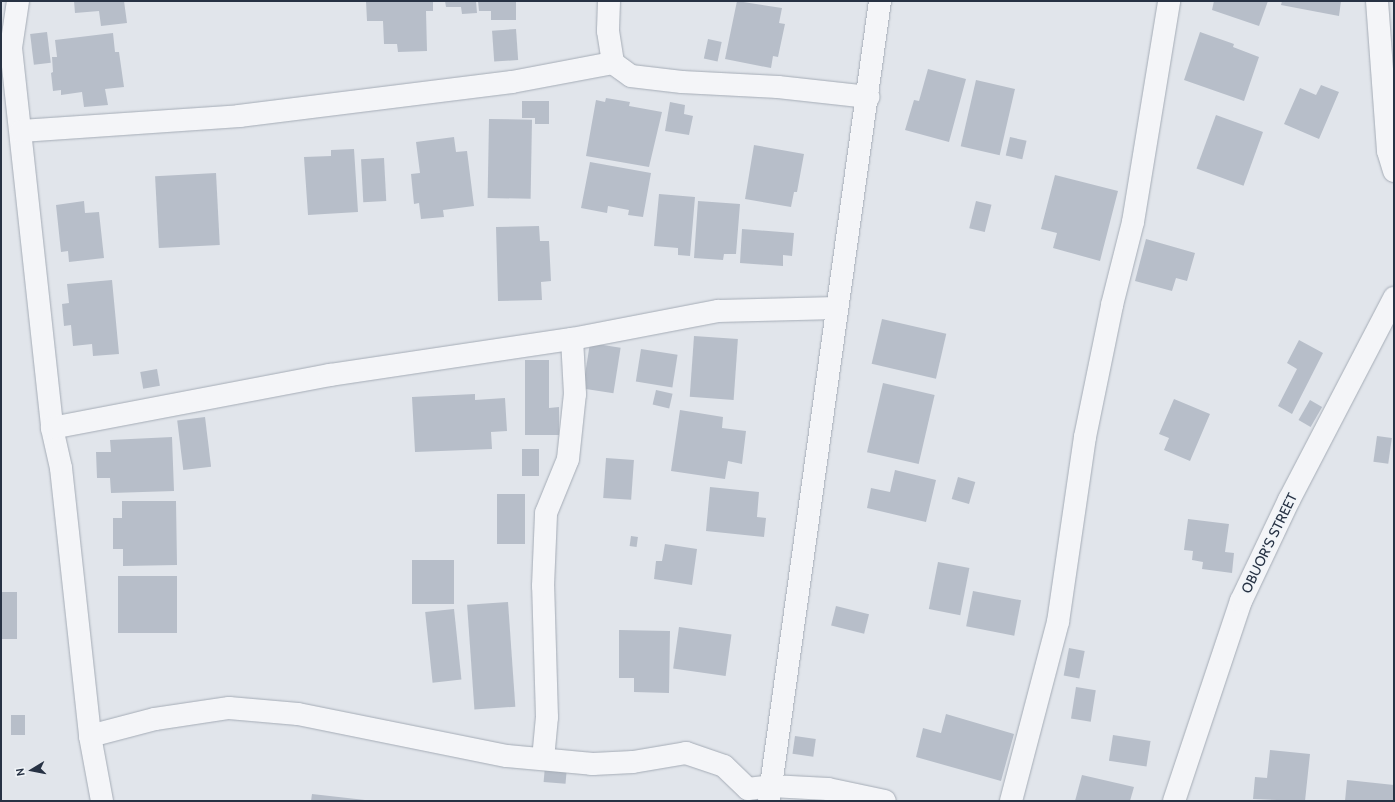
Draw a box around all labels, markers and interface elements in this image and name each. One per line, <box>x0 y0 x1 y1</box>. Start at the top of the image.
street label: OBUOR’S STREET <box>1237 490 1301 596</box>
north arrow <box>12 750 52 790</box>
text: N <box>13 767 28 777</box>

